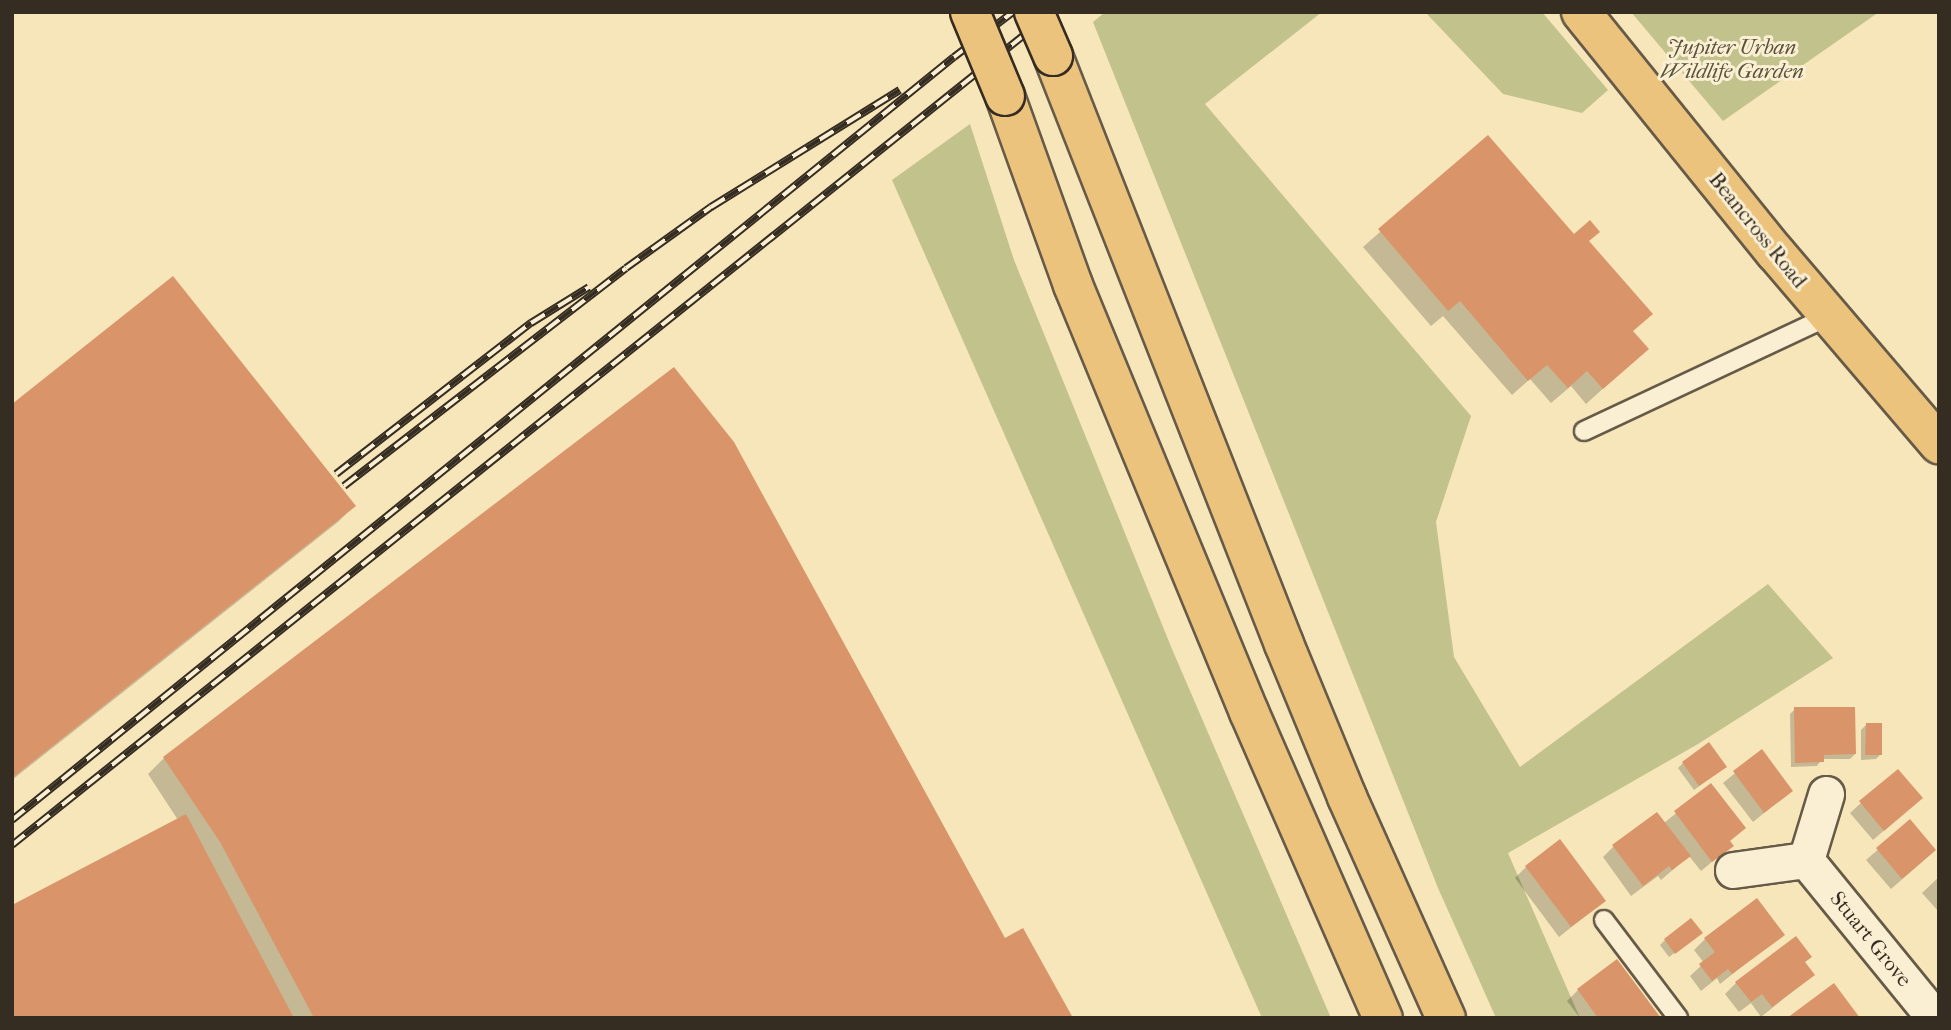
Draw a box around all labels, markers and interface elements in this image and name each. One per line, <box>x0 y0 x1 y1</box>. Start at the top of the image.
park label: Jupiter Urban Wildlife Garden <box>1660 34 1804 84</box>
street label: Beancross Road <box>1704 167 1812 293</box>
street label: Stuart Grove <box>1825 886 1917 992</box>

